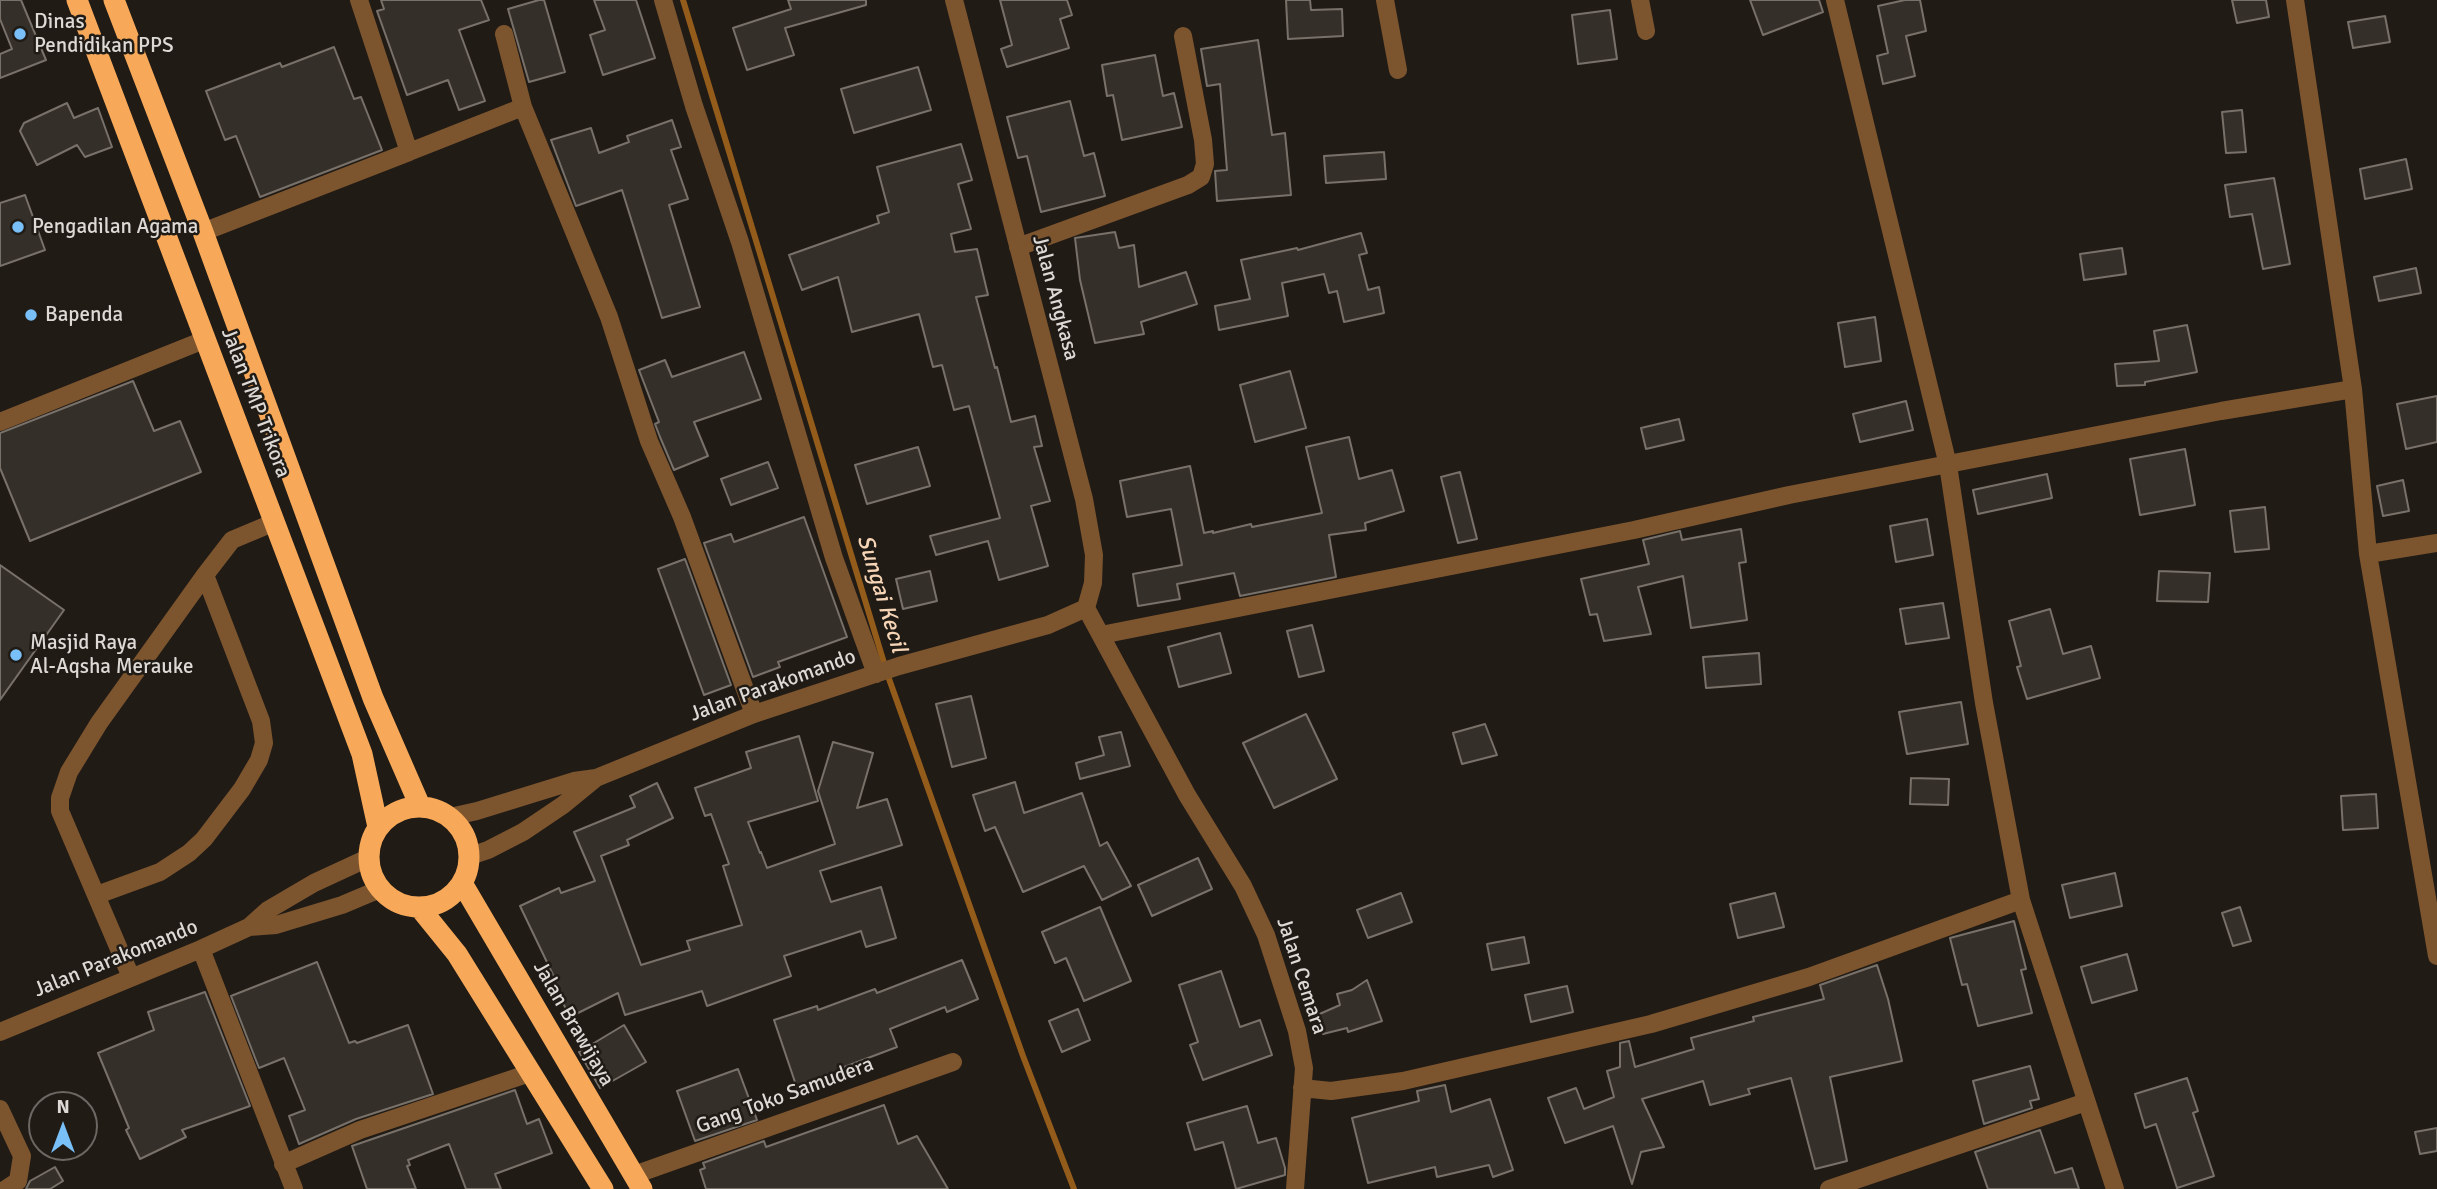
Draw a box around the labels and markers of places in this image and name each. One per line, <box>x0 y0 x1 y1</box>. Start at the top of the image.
place label: Dinas Pendidikan PPS <box>34 9 174 59</box>
marker: Dinas Pendidikan PPS <box>12 26 28 42</box>
place label: Pengadilan Agama <box>32 214 198 240</box>
marker: Pengadilan Agama <box>10 219 26 235</box>
place label: Bapenda <box>45 302 123 328</box>
marker: Bapenda <box>23 307 39 323</box>
place label: Masjid Raya Al-Aqsha Merauke <box>30 630 193 680</box>
marker: Masjid Raya Al-Aqsha Merauke <box>8 647 24 663</box>

